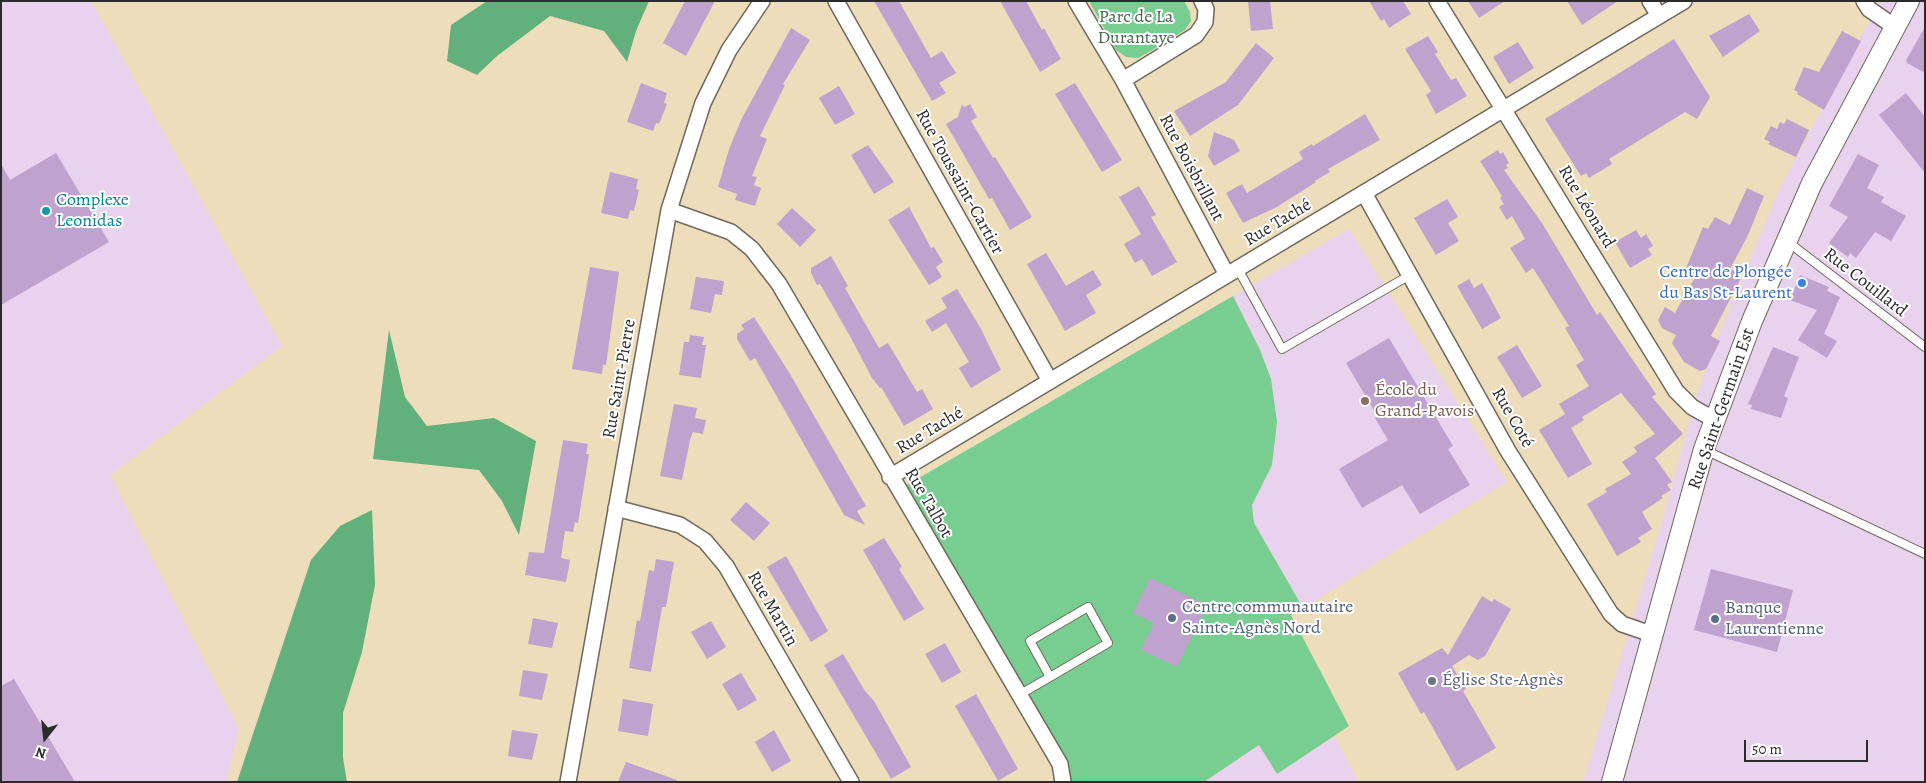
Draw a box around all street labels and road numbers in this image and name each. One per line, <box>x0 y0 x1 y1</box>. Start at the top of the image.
street label: Rue Toussaint-Cartier <box>910 106 1008 258</box>
street label: Rue Boisbrillant <box>1154 111 1228 225</box>
street label: Rue Léonard <box>1553 162 1619 252</box>
street label: Rue Taché <box>1241 195 1315 251</box>
street label: Rue Couillard <box>1819 244 1911 322</box>
street label: Rue Saint-Pierre <box>599 317 641 441</box>
street label: Rue Saint-Germain Est <box>1684 325 1760 493</box>
street label: Rue Coté <box>1486 384 1538 452</box>
street label: Rue Taché <box>893 403 967 459</box>
street label: Rue Talbot <box>899 464 957 542</box>
street label: Rue Martin <box>742 568 802 650</box>

